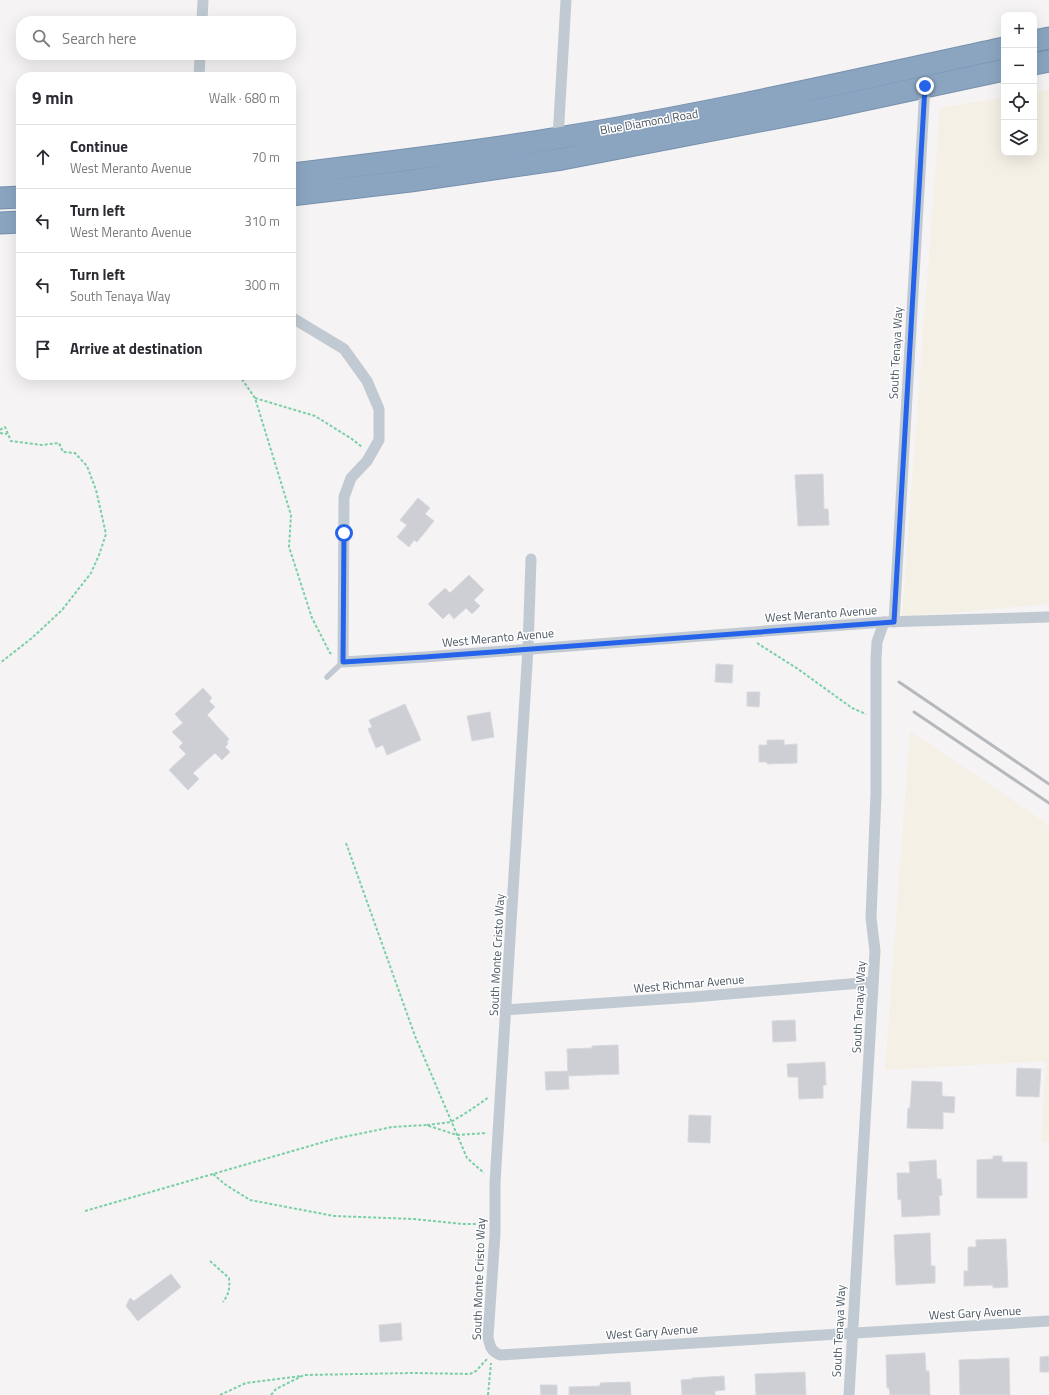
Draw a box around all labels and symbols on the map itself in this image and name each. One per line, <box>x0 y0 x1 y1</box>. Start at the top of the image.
route end <box>916 77 934 95</box>
street label: Blue Diamond Road <box>598 104 700 139</box>
street label: South Tenaya Way <box>884 306 907 400</box>
route start <box>335 524 353 542</box>
street label: West Meranto Avenue <box>764 600 878 627</box>
street label: West Meranto Avenue <box>441 623 555 652</box>
street label: South Monte Cristo Way <box>484 893 509 1017</box>
street label: South Tenaya Way <box>847 960 870 1054</box>
street label: West Richmar Avenue <box>633 969 745 998</box>
street label: South Monte Cristo Way <box>467 1217 490 1340</box>
street label: South Tenaya Way <box>827 1284 850 1378</box>
street label: West Gary Avenue <box>928 1301 1022 1324</box>
street label: West Gary Avenue <box>605 1319 699 1344</box>

